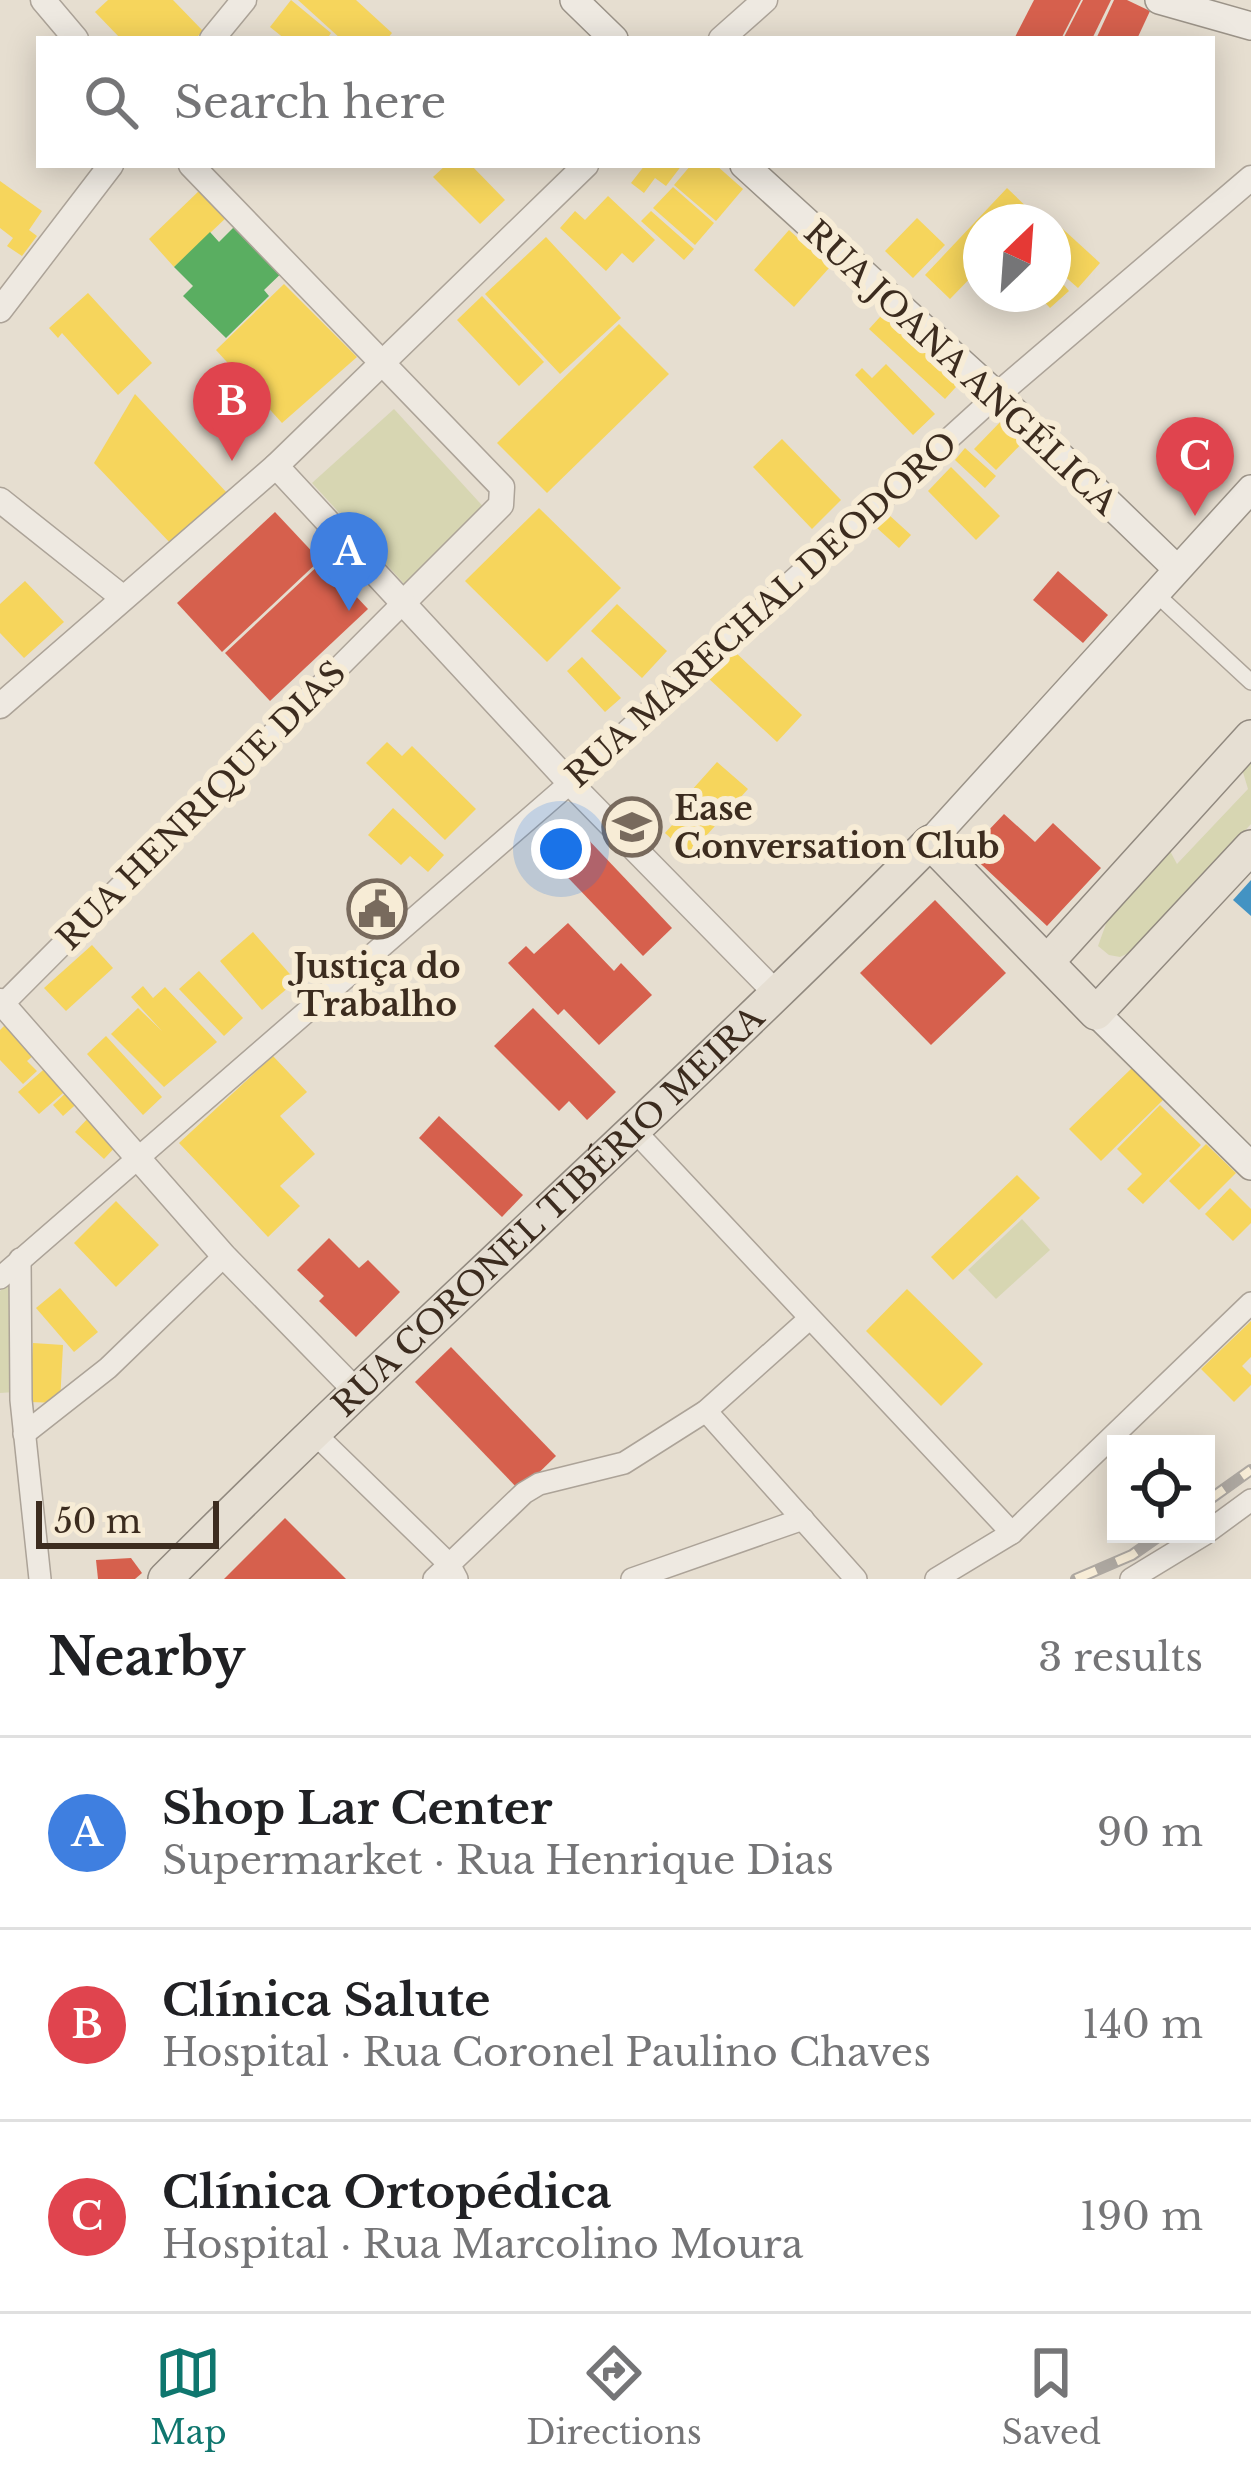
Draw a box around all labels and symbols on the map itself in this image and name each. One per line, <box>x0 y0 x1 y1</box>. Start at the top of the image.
north arrow <box>963 204 1071 312</box>
street label: RUA JOANA ANGÉLICA <box>796 212 1126 523</box>
pin: B <box>193 362 271 461</box>
pin: C <box>1156 417 1234 516</box>
street label: RUA MARECHAL DEODORO <box>557 423 965 796</box>
pin: A <box>310 512 388 611</box>
street label: RUA HENRIQUE DIAS <box>48 652 354 958</box>
place label: Ease Conversation Club <box>674 788 1000 867</box>
school or university icon: Ease Conversation Club <box>601 796 663 858</box>
your location <box>531 819 591 879</box>
public building icon: Justiça do Trabalho <box>346 878 408 940</box>
place label: Justiça do Trabalho <box>287 946 461 1025</box>
street label: RUA CORONEL TIBÉRIO MEIRA <box>324 997 773 1425</box>
scale bar <box>36 1495 219 1548</box>

